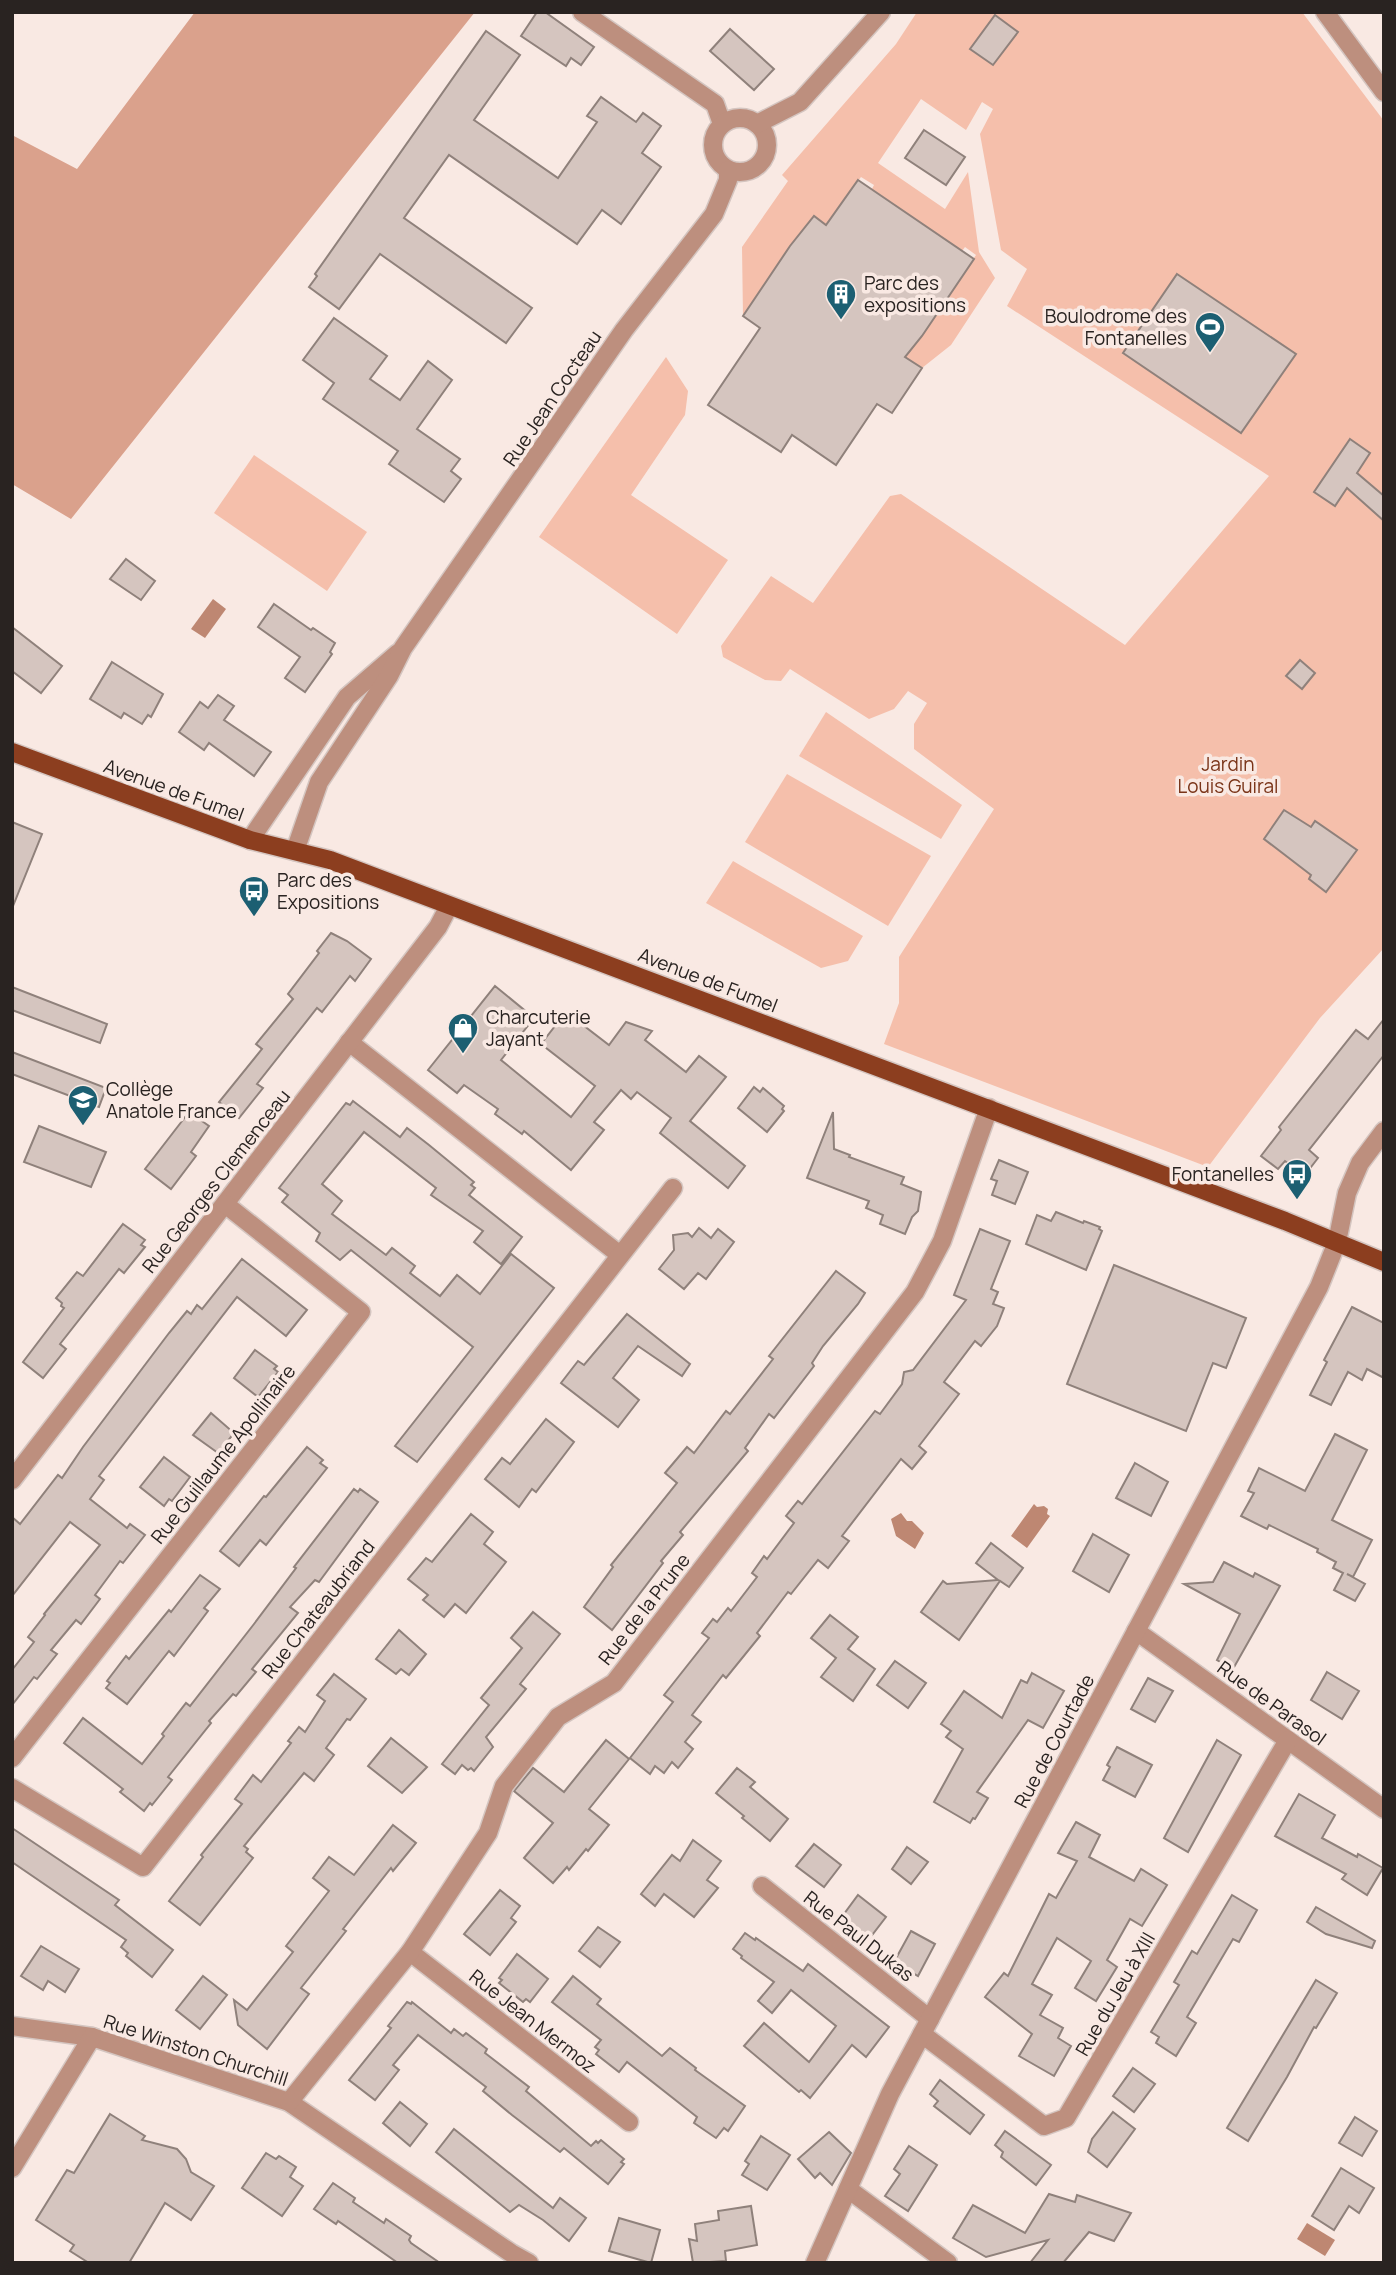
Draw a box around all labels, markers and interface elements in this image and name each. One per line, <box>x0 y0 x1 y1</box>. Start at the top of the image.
place label: Parc des expositions <box>864 270 966 318</box>
building icon: Parc des expositions <box>824 277 858 321</box>
place label: Boulodrome des Fontanelles <box>1045 303 1187 351</box>
sports icon: Boulodrome des Fontanelles <box>1193 310 1227 354</box>
street label: Rue Jean Cocteau <box>497 325 607 471</box>
park label: Jardin Louis Guiral <box>1177 751 1279 799</box>
street label: Avenue de Fumel <box>100 753 248 827</box>
place label: Parc des Expositions <box>277 867 379 915</box>
bus stop icon: Parc des Expositions <box>237 874 271 918</box>
street label: Avenue de Fumel <box>635 941 781 1019</box>
place label: Charcuterie Jayant <box>486 1004 591 1052</box>
shop icon: Charcuterie Jayant <box>446 1011 480 1055</box>
place label: Collège Anatole France <box>106 1076 237 1124</box>
school or university icon: Collège Anatole France <box>66 1083 100 1127</box>
street label: Rue Georges Clemenceau <box>136 1084 296 1278</box>
bus stop icon: Fontanelles <box>1280 1157 1314 1201</box>
place label: Fontanelles <box>1172 1161 1274 1187</box>
street label: Rue Guillaume Apollinaire <box>145 1359 301 1549</box>
street label: Rue Chateaubriand <box>256 1534 380 1684</box>
street label: Rue de la Prune <box>592 1548 696 1670</box>
street label: Rue de Parasol <box>1212 1655 1332 1751</box>
street label: Rue de Courtade <box>1008 1670 1100 1812</box>
street label: Rue Paul Dukas <box>798 1885 920 1987</box>
street label: Rue du Jeu à XIII <box>1069 1927 1161 2061</box>
street label: Rue Jean Mermoz <box>464 1963 602 2079</box>
street label: Rue Winston Churchill <box>100 2008 292 2092</box>

